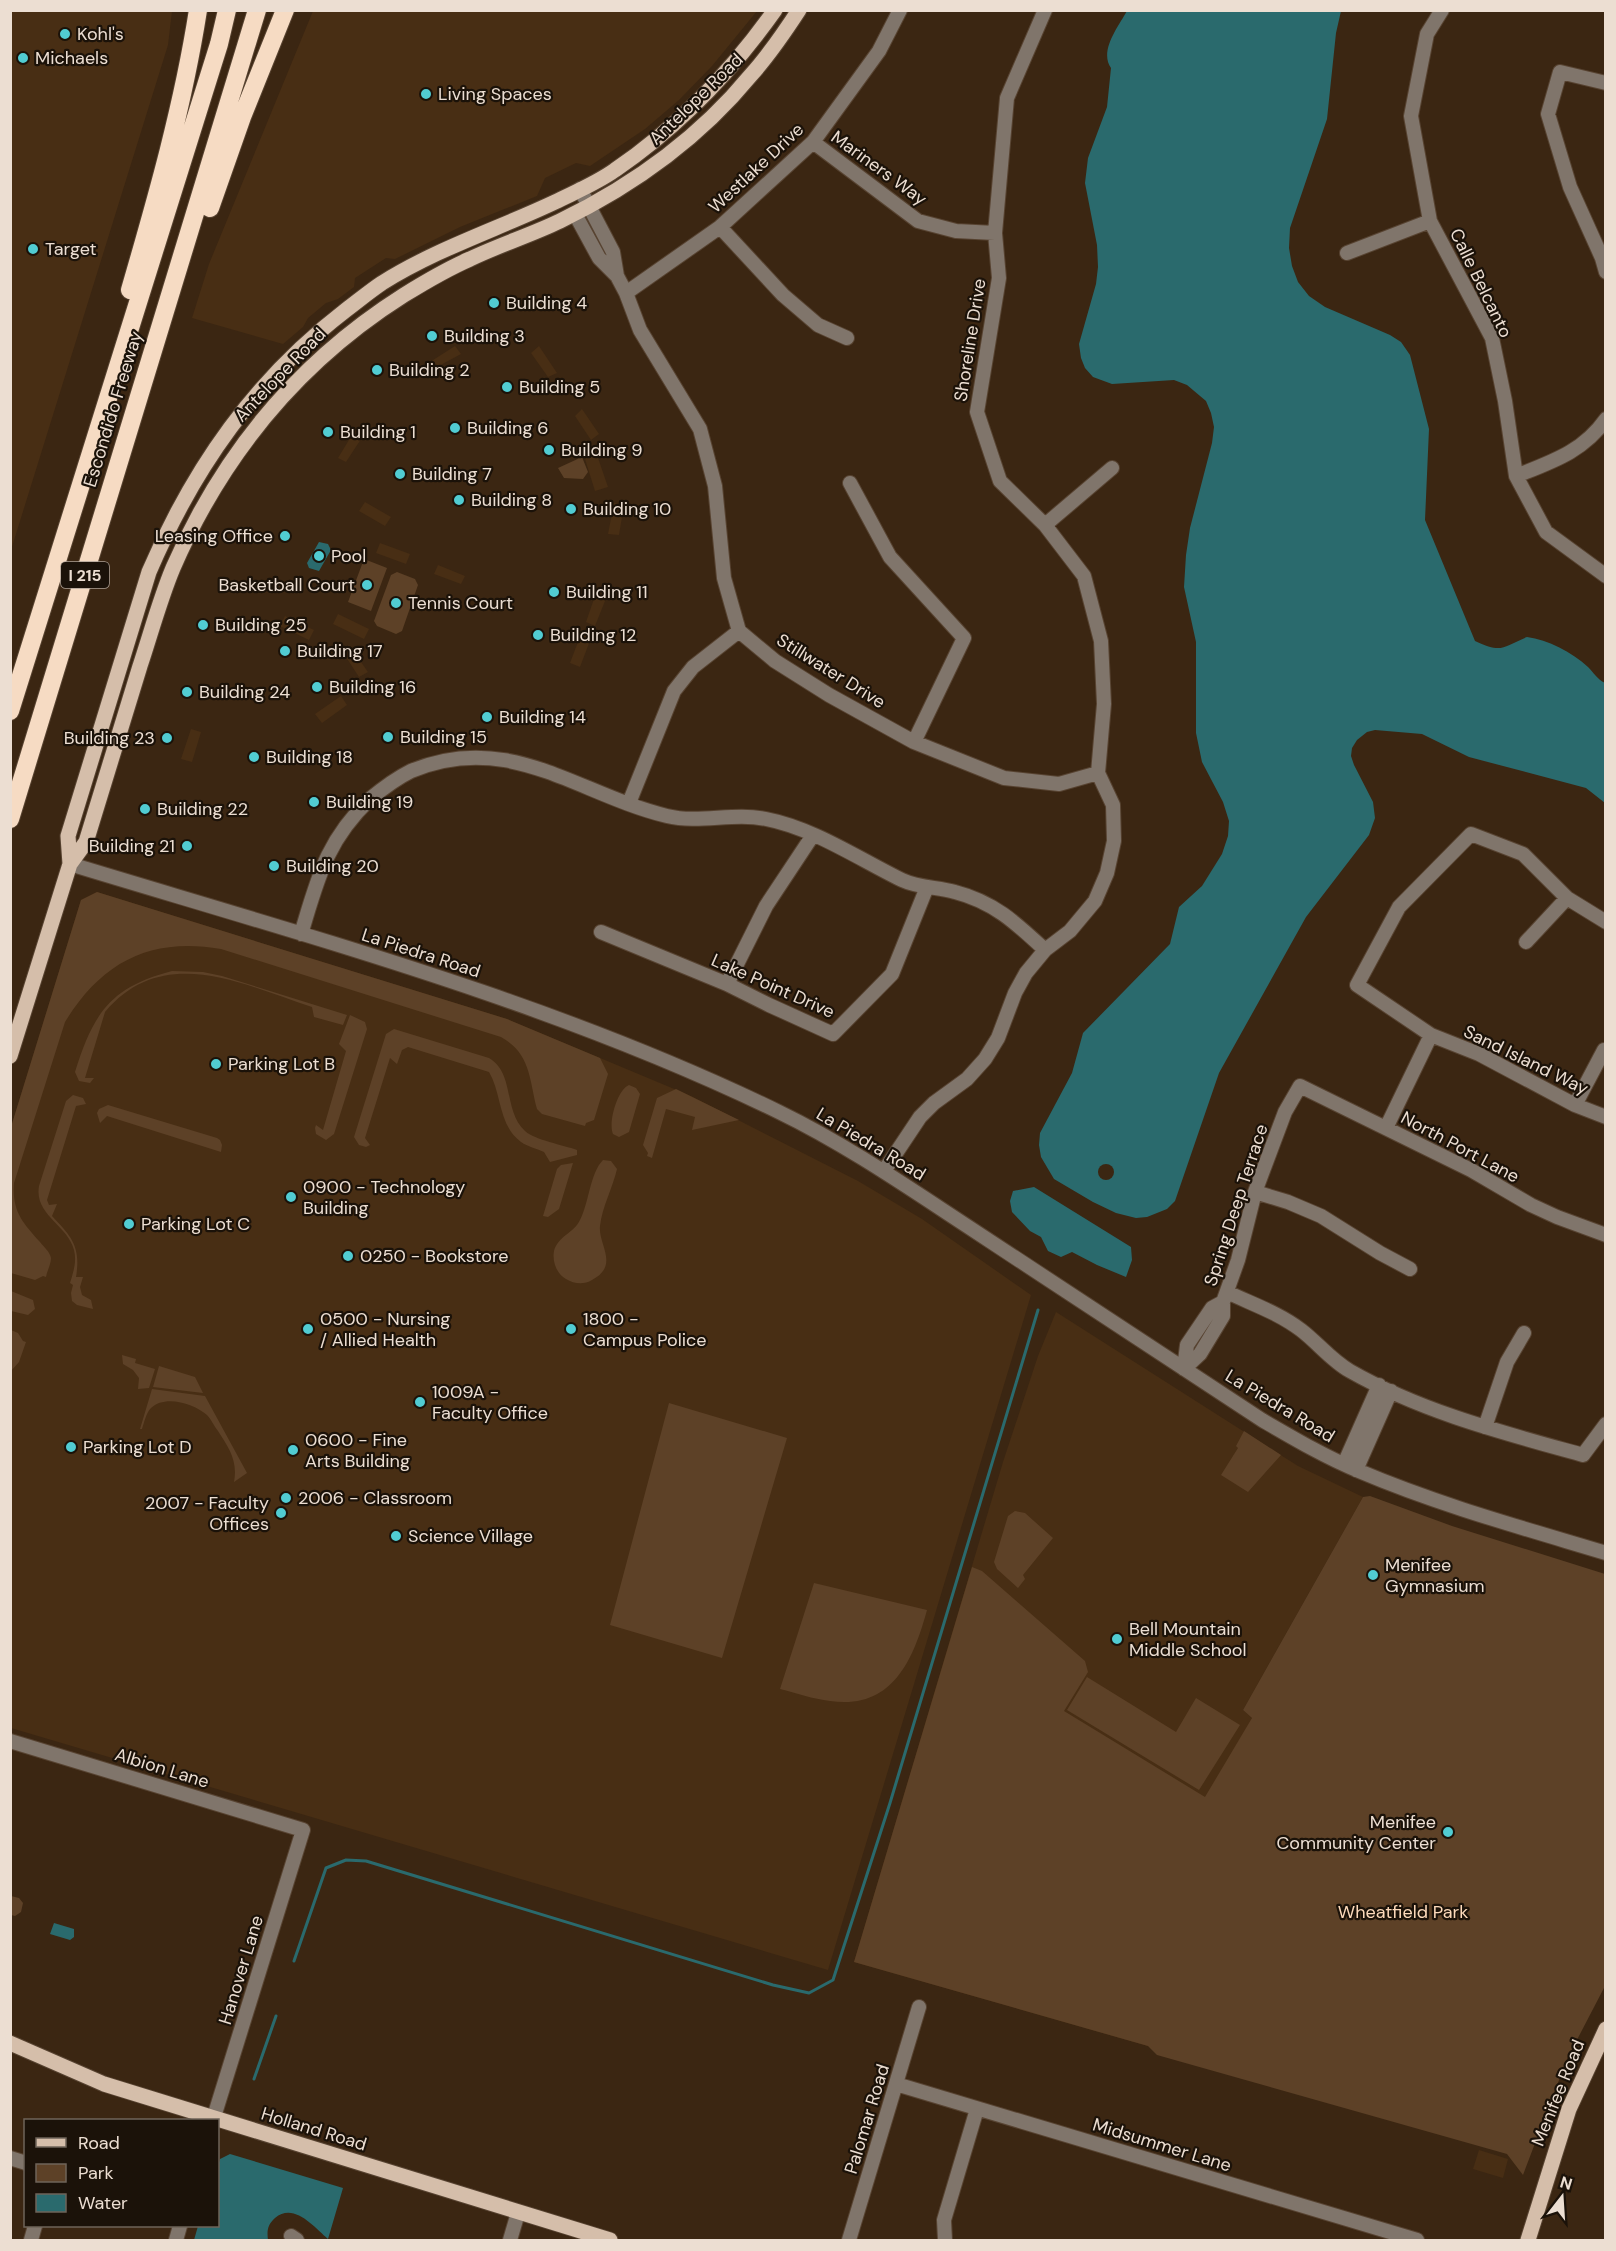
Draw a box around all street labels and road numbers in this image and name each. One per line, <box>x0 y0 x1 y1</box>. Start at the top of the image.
street label: Antelope Road <box>644 48 748 150</box>
street label: Westlake Drive <box>703 118 809 218</box>
street label: Mariners Way <box>826 125 932 211</box>
street label: Calle Belcanto <box>1444 224 1518 342</box>
street label: Shoreline Drive <box>948 277 992 403</box>
street label: Antelope Road <box>229 323 331 427</box>
street label: Escondido Freeway <box>78 328 148 490</box>
road number: I 215 <box>61 562 109 588</box>
street label: Stillwater Drive <box>772 628 890 714</box>
street label: La Piedra Road <box>359 923 483 983</box>
street label: Lake Point Drive <box>708 948 838 1024</box>
street label: Sand Island Way <box>1460 1019 1592 1101</box>
street label: La Piedra Road <box>812 1102 930 1186</box>
street label: North Port Lane <box>1397 1106 1523 1188</box>
street label: Spring Deep Terrace <box>1198 1121 1274 1289</box>
street label: La Piedra Road <box>1221 1364 1339 1448</box>
street label: Albion Lane <box>112 1742 212 1794</box>
street label: Hanover Lane <box>213 1912 269 2028</box>
street label: Menifee Road <box>1526 2036 1590 2150</box>
street label: Palomar Road <box>839 2061 895 2177</box>
street label: Holland Road <box>258 2102 370 2156</box>
street label: Midsummer Lane <box>1090 2113 1234 2177</box>

